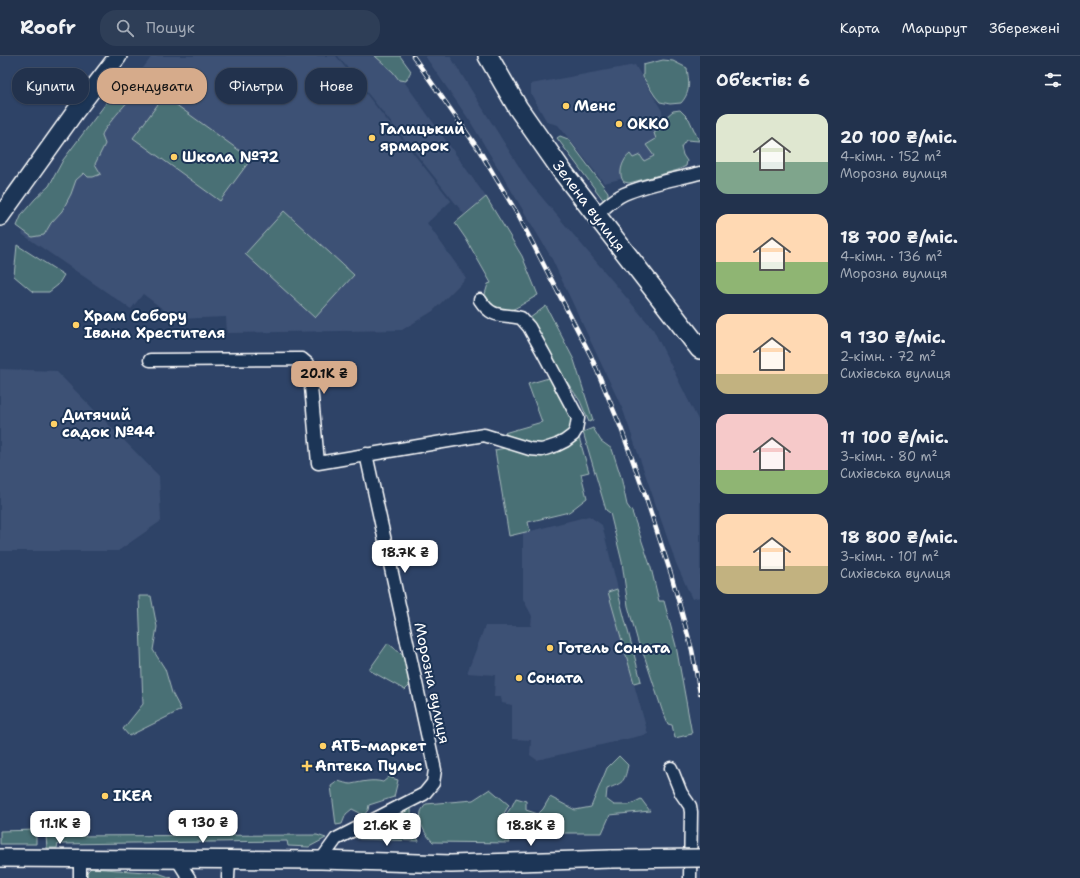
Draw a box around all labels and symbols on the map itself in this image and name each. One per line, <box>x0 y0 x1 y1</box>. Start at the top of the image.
place label: Менс <box>574 96 616 116</box>
marker: Менс <box>561 101 571 111</box>
place label: ОККО <box>627 114 669 134</box>
place label: Галицький ярмарок <box>380 119 465 156</box>
marker: ОККО <box>614 119 624 129</box>
marker: Галицький ярмарок <box>367 133 377 143</box>
place label: Школа №72 <box>182 147 280 167</box>
marker: Школа №72 <box>169 152 179 162</box>
street label: Зелена вулиця <box>548 156 630 256</box>
place label: Храм Собору Івана Хрестителя <box>84 306 226 343</box>
marker: Храм Собору Івана Хрестителя <box>71 320 81 330</box>
pin: 20.1K ₴ <box>287 361 361 395</box>
place label: Дитячий садок №44 <box>62 405 155 442</box>
marker: Дитячий садок №44 <box>49 419 59 429</box>
pin: 18.7K ₴ <box>368 540 442 574</box>
street label: Морозна вулиця <box>409 620 455 746</box>
place label: Готель Соната <box>558 638 671 658</box>
marker: Готель Соната <box>545 643 555 653</box>
place label: Соната <box>527 668 584 688</box>
marker: Соната <box>514 673 524 683</box>
place label: АТБ-маркет <box>331 736 426 756</box>
marker: АТБ-маркет <box>318 741 328 751</box>
place label: Аптека Пульс <box>315 756 423 776</box>
marker: Аптека Пульс <box>302 761 312 771</box>
place label: IKEA <box>113 786 153 806</box>
marker: IKEA <box>100 791 110 801</box>
pin: 9 130 ₴ <box>166 810 240 844</box>
pin: 11.1K ₴ <box>23 811 97 845</box>
pin: 21.6K ₴ <box>350 813 424 847</box>
pin: 18.8K ₴ <box>494 813 568 847</box>

